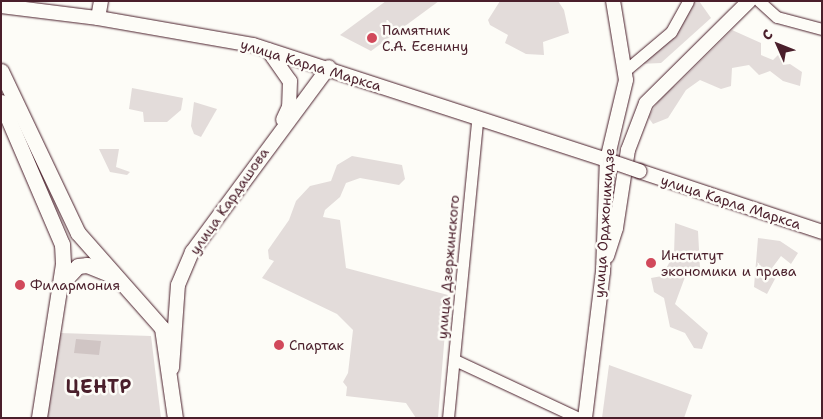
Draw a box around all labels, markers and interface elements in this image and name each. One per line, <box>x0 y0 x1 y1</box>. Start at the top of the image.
north arrow <box>753 20 803 70</box>
place label: Памятник С.А. Есенину <box>382 22 468 54</box>
text: С <box>758 25 777 44</box>
marker: Памятник С.А. Есенину <box>366 32 378 44</box>
street label: улица Карла Маркса <box>239 36 383 94</box>
street label: улица Кардашова <box>186 144 272 258</box>
street label: улица Орджоникидзе <box>590 148 618 298</box>
street label: улица Карла Маркса <box>659 171 803 233</box>
street label: улица Дзержинского <box>433 194 463 340</box>
place label: Институт экономики и права <box>661 247 797 280</box>
marker: Институт экономики и права <box>645 257 657 269</box>
place label: Филармония <box>30 277 120 293</box>
marker: Филармония <box>14 279 26 291</box>
place label: Спартак <box>289 337 344 353</box>
marker: Спартак <box>273 339 285 351</box>
district label: ЦЕНТР <box>65 376 133 398</box>

